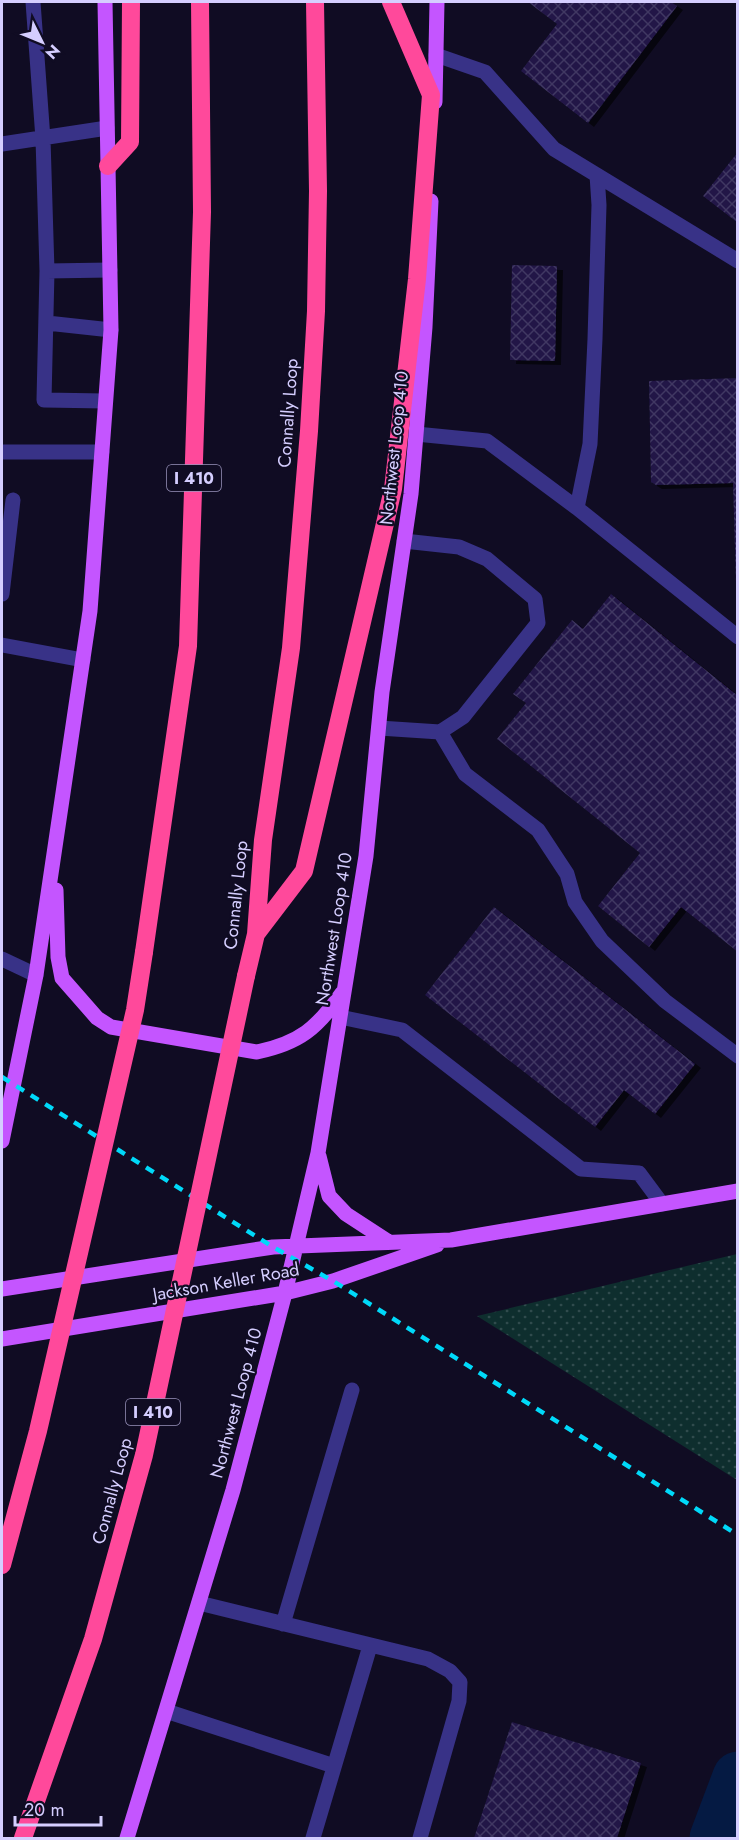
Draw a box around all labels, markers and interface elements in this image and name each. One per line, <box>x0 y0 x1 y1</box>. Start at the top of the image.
north arrow <box>12 12 72 72</box>
text: N <box>40 39 65 64</box>
street label: Connally Loop <box>271 358 305 468</box>
street label: Northwest Loop 410 <box>373 370 415 526</box>
road number: I 410 <box>167 465 221 491</box>
street label: Connally Loop <box>217 839 255 951</box>
street label: Northwest Loop 410 <box>309 850 359 1007</box>
street label: Jackson Keller Road <box>149 1256 301 1308</box>
street label: Northwest Loop 410 <box>203 1325 269 1481</box>
road number: I 410 <box>126 1399 180 1425</box>
street label: Connally Loop <box>85 1435 139 1547</box>
scale bar <box>15 1789 100 1827</box>
text: 20 m <box>24 1797 64 1823</box>

